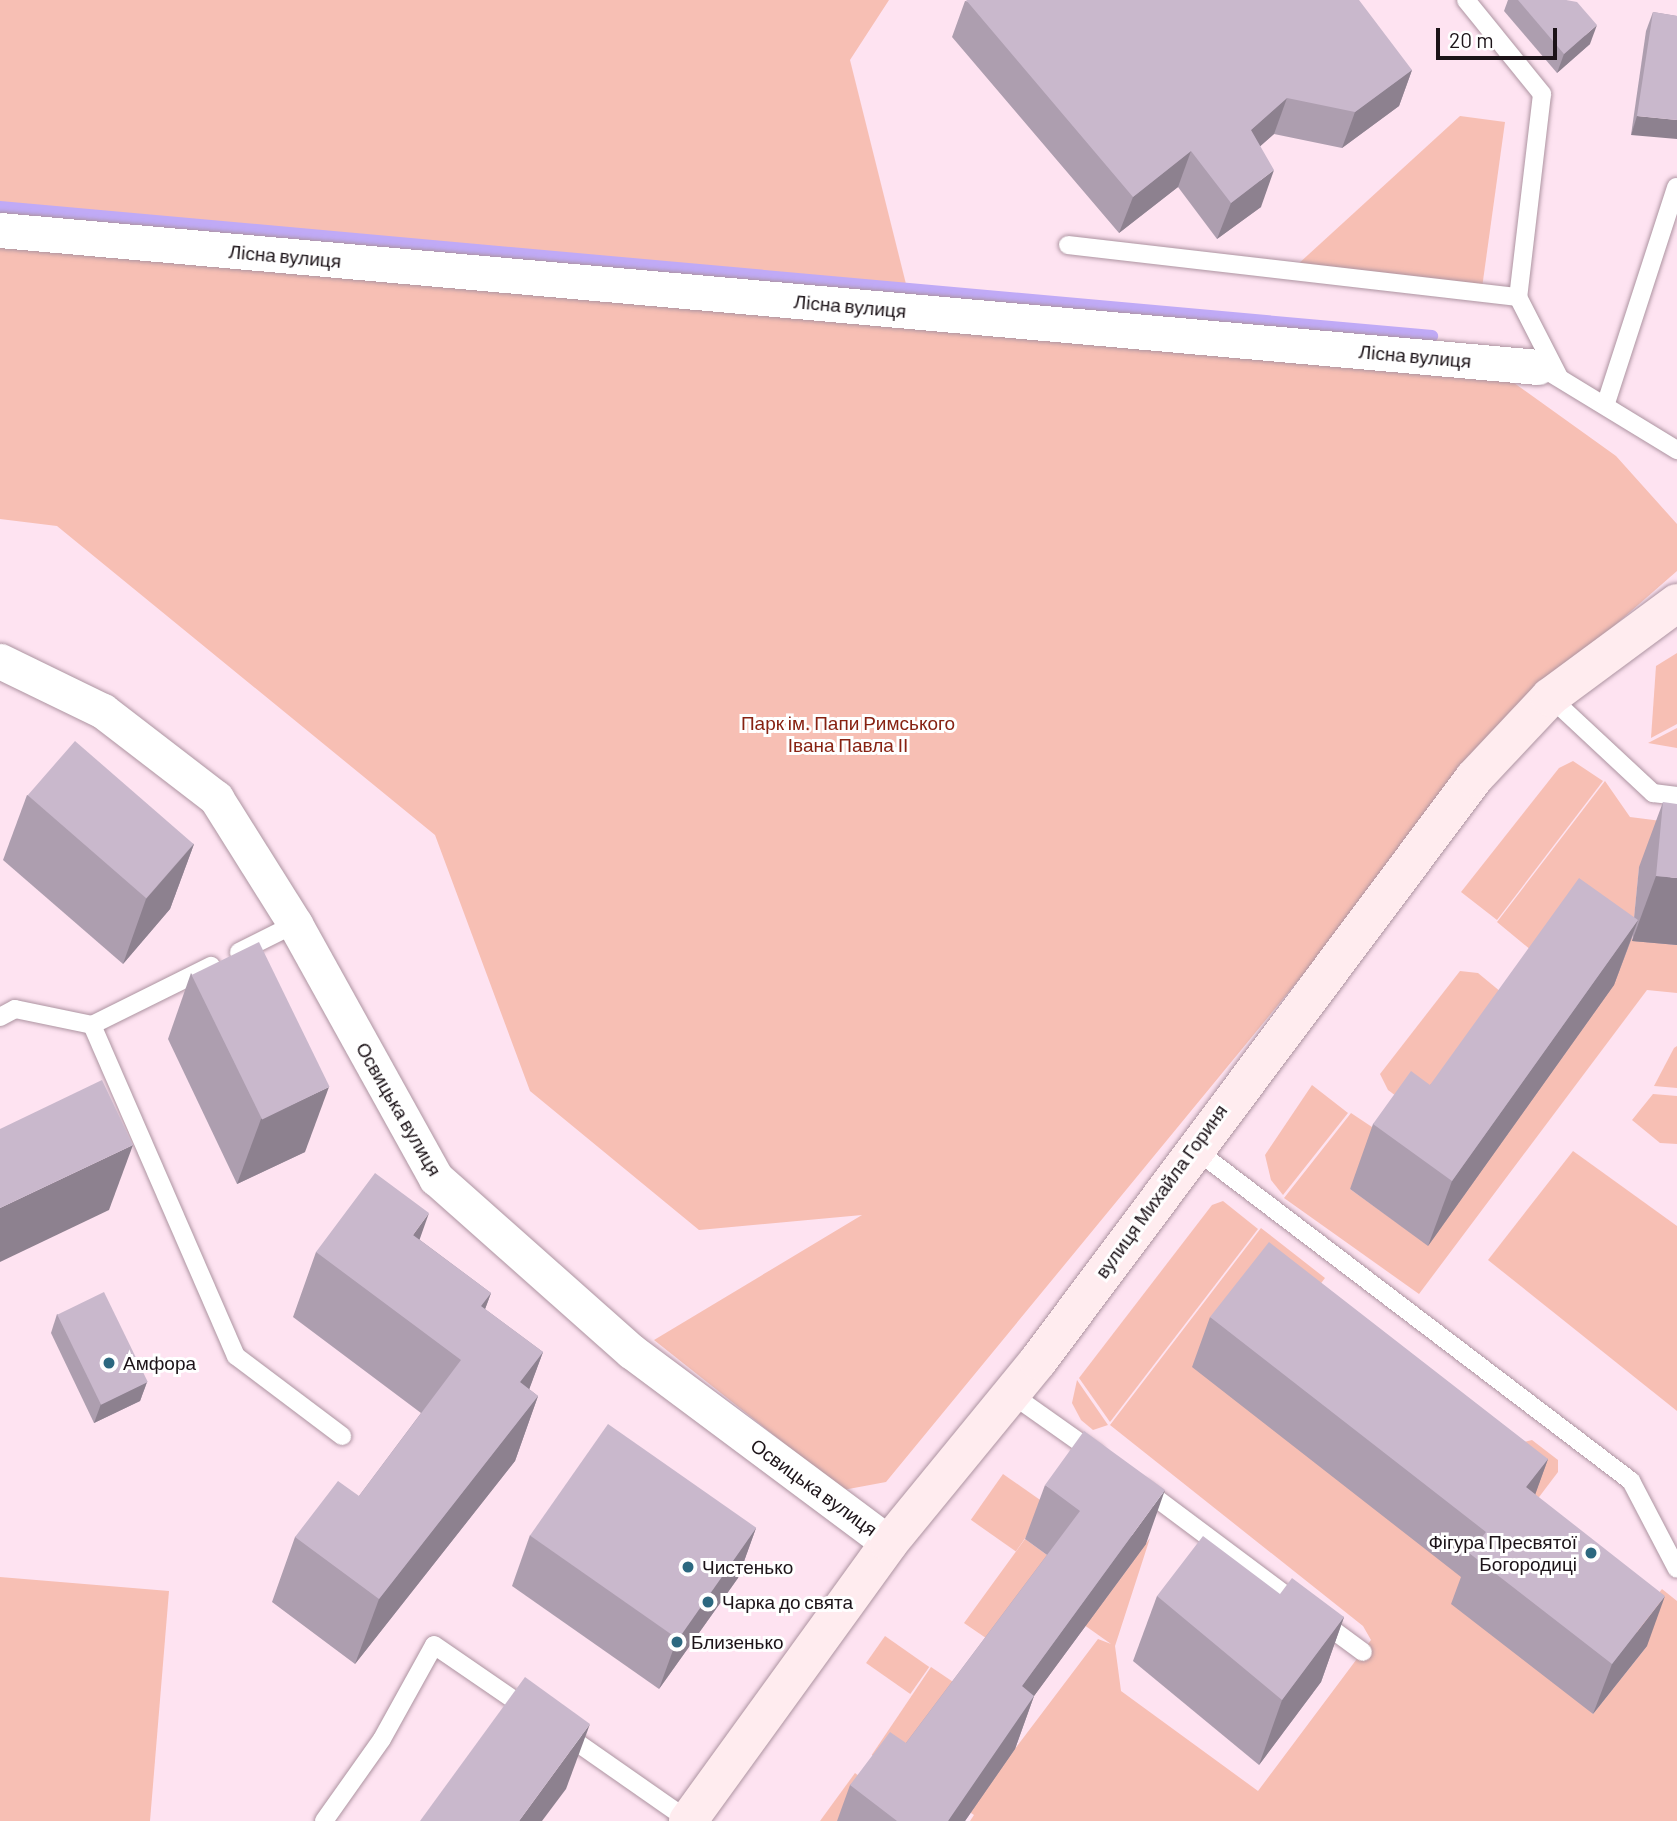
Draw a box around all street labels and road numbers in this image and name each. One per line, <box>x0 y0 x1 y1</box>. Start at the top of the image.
street label: Лісна вулиця <box>228 240 342 272</box>
street label: Лісна вулиця <box>793 290 907 322</box>
street label: Лісна вулиця <box>1358 340 1472 372</box>
street label: Освицька вулиця <box>352 1038 446 1180</box>
street label: вулиця Михайла Гориня <box>1090 1100 1232 1282</box>
street label: Освицька вулиця <box>746 1434 882 1540</box>

